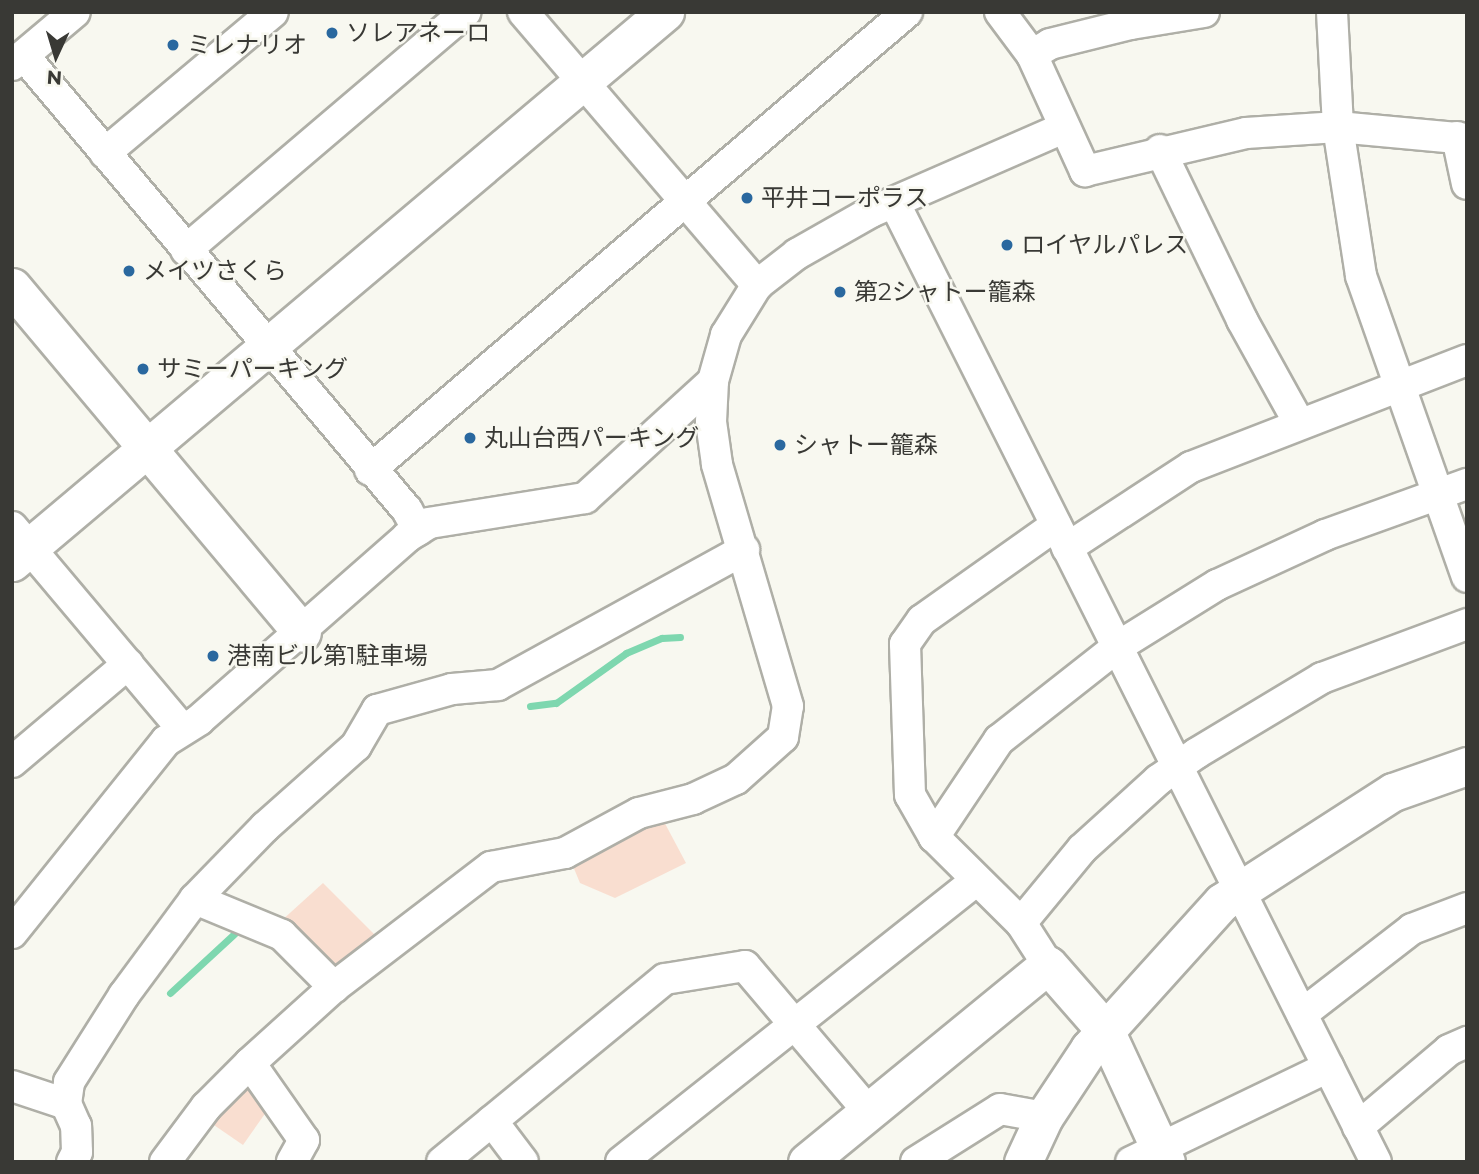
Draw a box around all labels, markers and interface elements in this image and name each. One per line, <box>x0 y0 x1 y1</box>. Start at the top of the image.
place label: ソレアネーロ <box>346 19 490 47</box>
north arrow <box>21 21 91 91</box>
marker: ソレアネーロ <box>324 25 340 41</box>
place label: ミレナリオ <box>187 31 307 59</box>
marker: ミレナリオ <box>165 37 181 53</box>
text: N <box>46 65 63 89</box>
place label: 平井コーポラス <box>761 184 929 212</box>
marker: 平井コーポラス <box>739 190 755 206</box>
place label: ロイヤルパレス <box>1021 231 1189 259</box>
marker: ロイヤルパレス <box>999 237 1015 253</box>
place label: メイツさくら <box>143 257 287 285</box>
marker: メイツさくら <box>121 263 137 279</box>
place label: 第2シャトー籠森 <box>854 278 1036 306</box>
marker: 第2シャトー籠森 <box>832 284 848 300</box>
place label: サミーパーキング <box>157 355 349 383</box>
marker: サミーパーキング <box>135 361 151 377</box>
place label: 丸山台西パーキング <box>484 424 700 452</box>
marker: 丸山台西パーキング <box>462 430 478 446</box>
place label: シャトー籠森 <box>794 431 938 459</box>
marker: シャトー籠森 <box>772 437 788 453</box>
place label: 港南ビル第1駐車場 <box>227 642 428 670</box>
marker: 港南ビル第1駐車場 <box>205 648 221 664</box>

